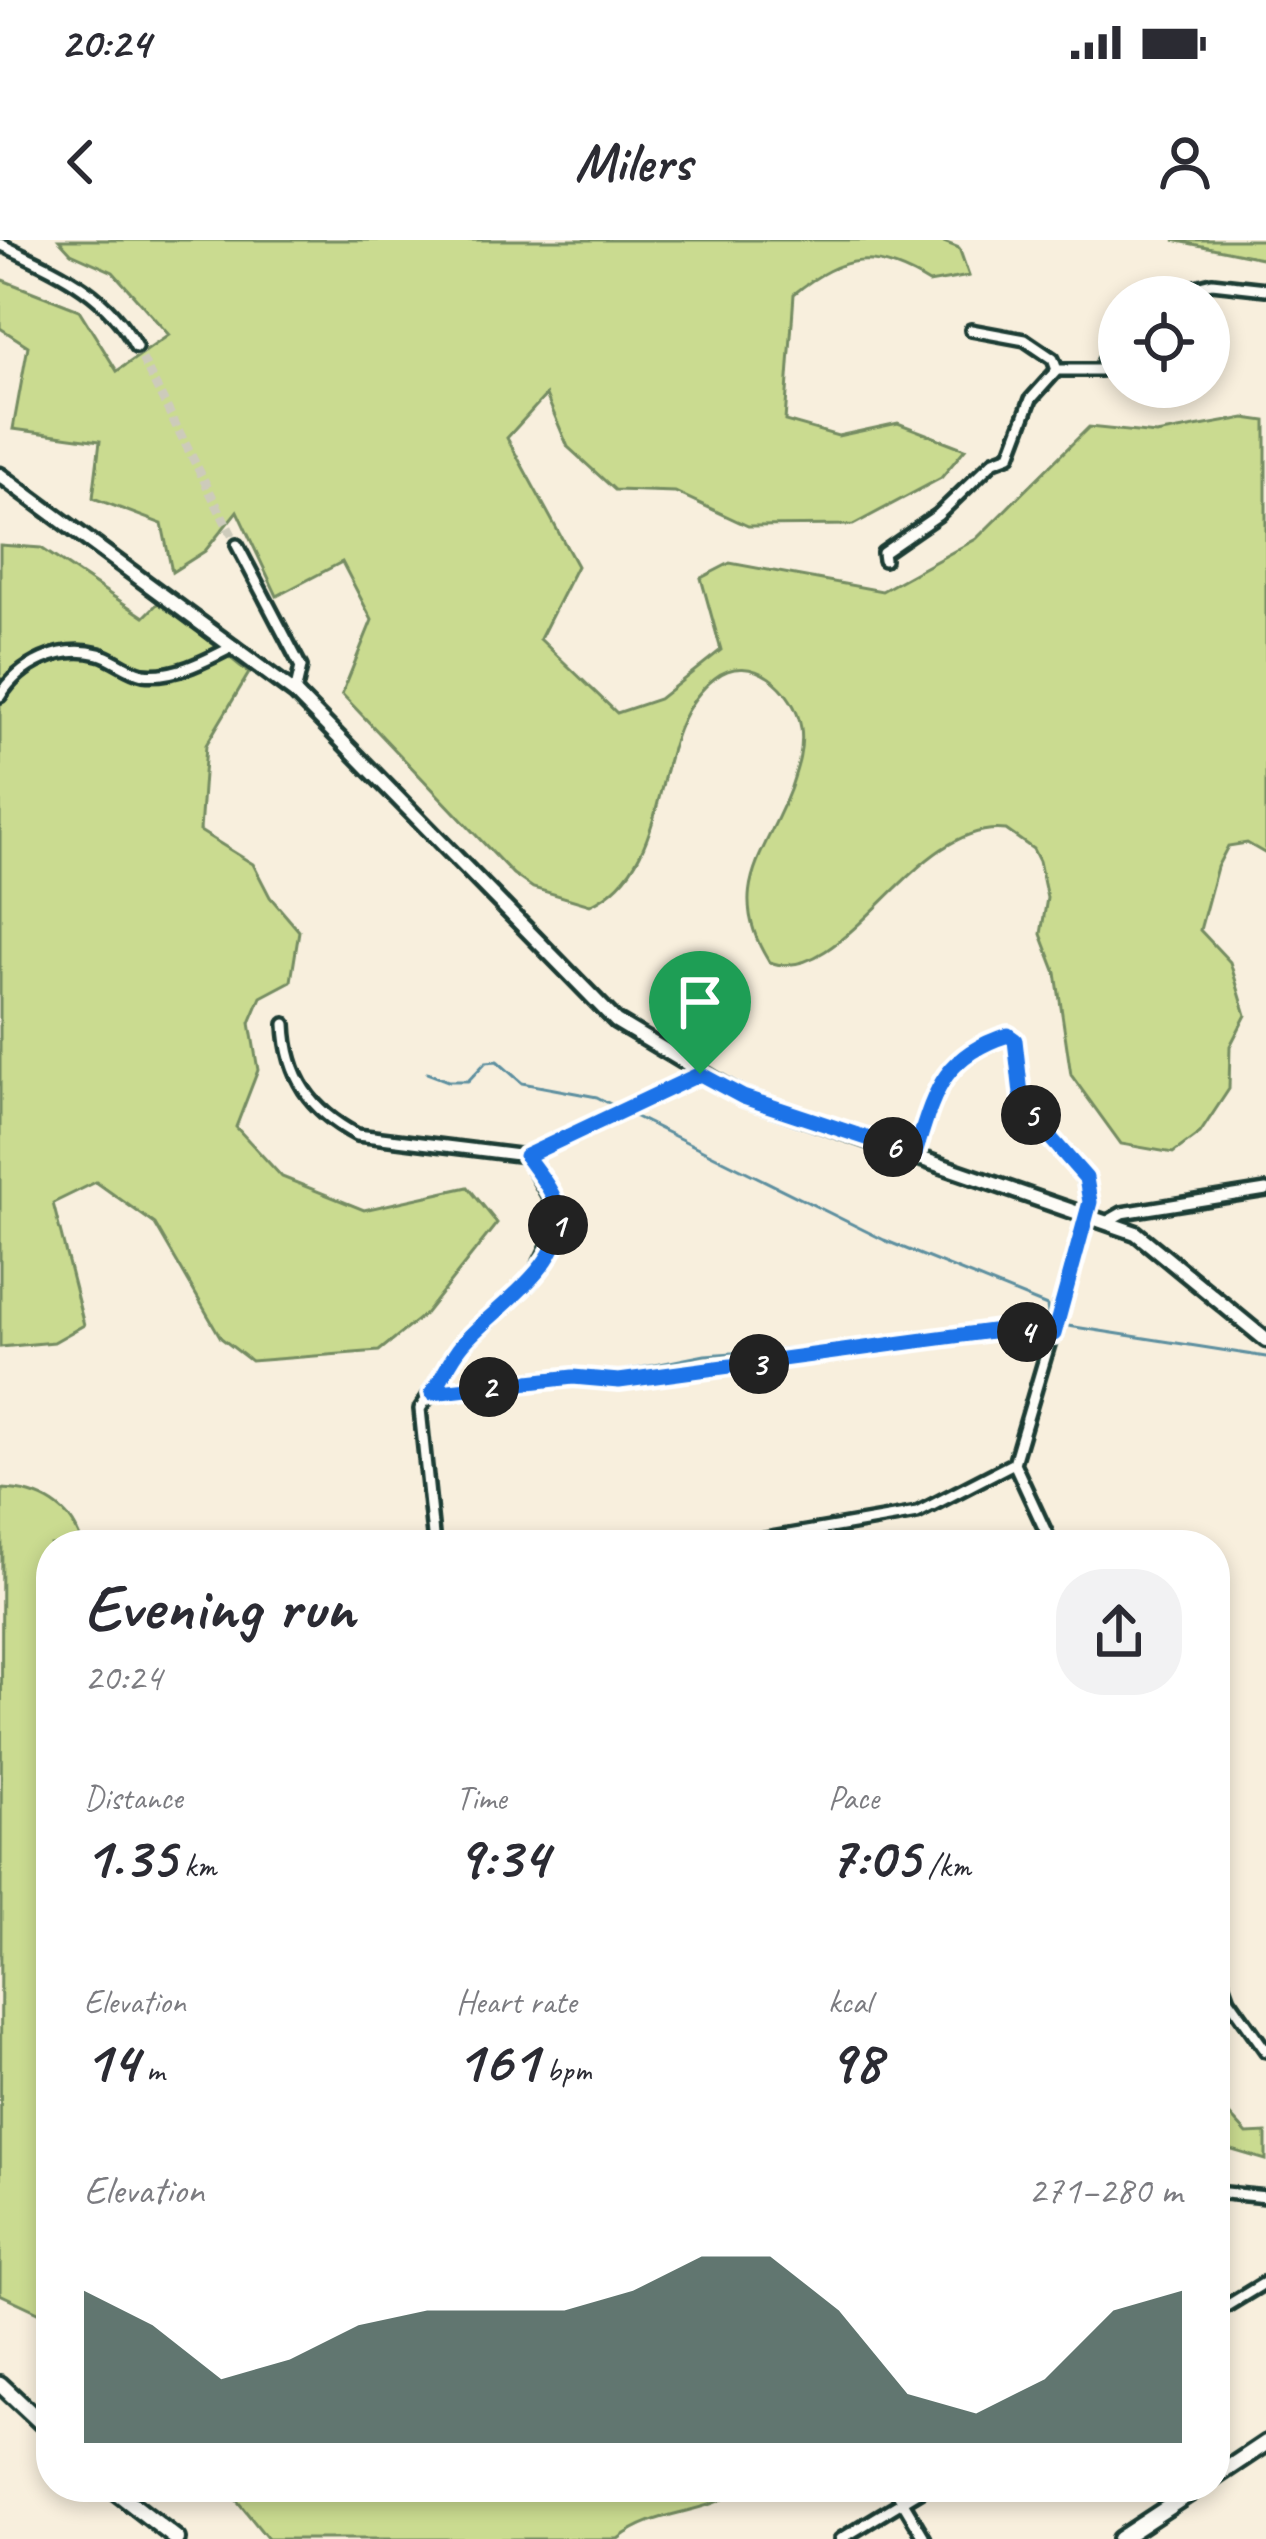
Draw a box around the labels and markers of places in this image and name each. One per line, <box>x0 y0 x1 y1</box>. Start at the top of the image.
pin <box>649 951 751 1074</box>
pin: 5 <box>1001 1085 1061 1145</box>
pin: 6 <box>863 1117 923 1177</box>
pin: 1 <box>528 1195 588 1255</box>
pin: 4 <box>997 1302 1057 1362</box>
pin: 3 <box>729 1334 789 1394</box>
pin: 2 <box>459 1357 519 1417</box>

